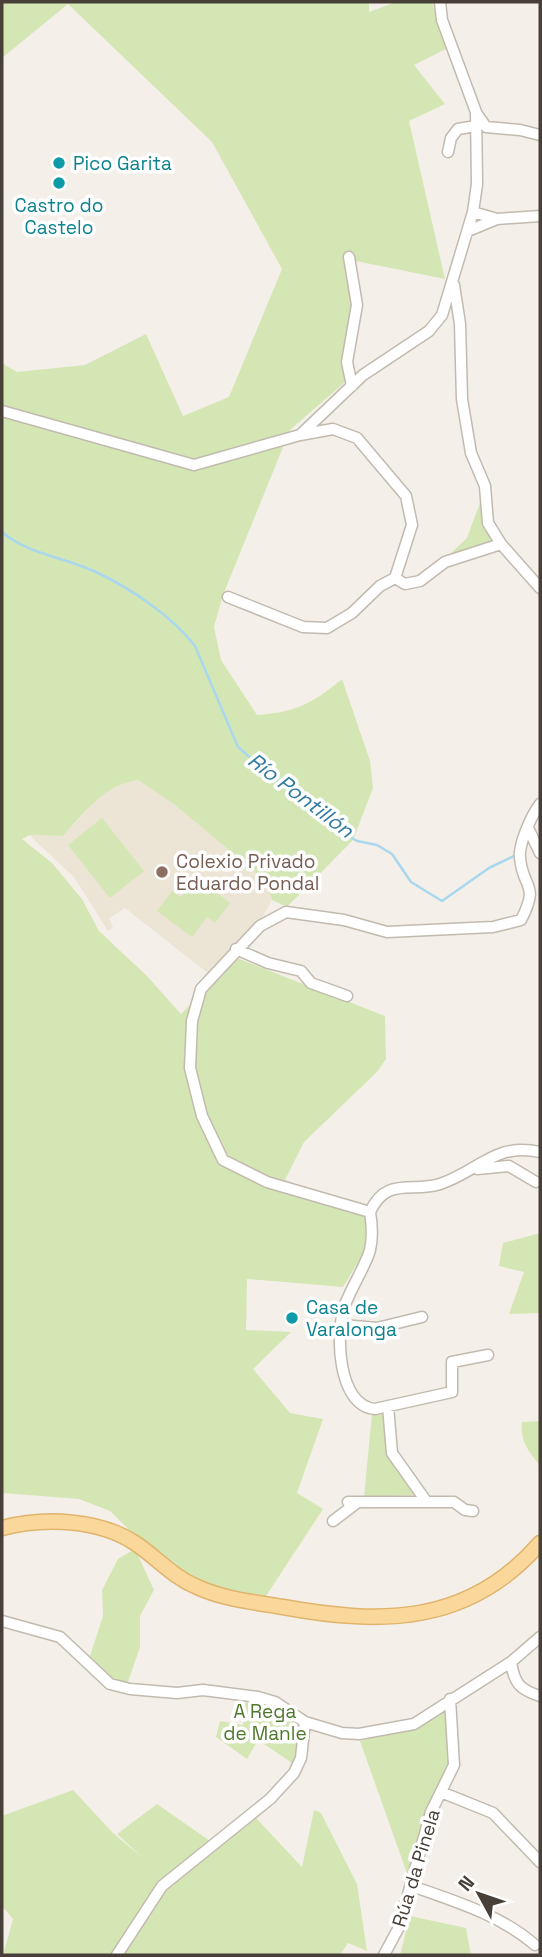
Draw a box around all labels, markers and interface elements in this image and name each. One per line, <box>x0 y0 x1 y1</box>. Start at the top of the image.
place label: Pico Garita <box>73 151 172 176</box>
marker: Pico Garita <box>51 155 67 171</box>
marker: Castro do Castelo <box>51 175 67 191</box>
place label: Castro do Castelo <box>14 193 104 240</box>
water label: Río Pontillón <box>243 746 360 844</box>
place label: Colexio Privado Eduardo Pondal <box>176 849 319 896</box>
marker: Colexio Privado Eduardo Pondal <box>154 864 170 880</box>
place label: Casa de Varalonga <box>306 1295 397 1342</box>
marker: Casa de Varalonga <box>284 1310 300 1326</box>
park label: A Rega de Manle <box>223 1699 307 1746</box>
street label: Rúa da Pinela <box>386 1806 446 1930</box>
north arrow <box>444 1859 514 1929</box>
text: N <box>453 1870 480 1896</box>

